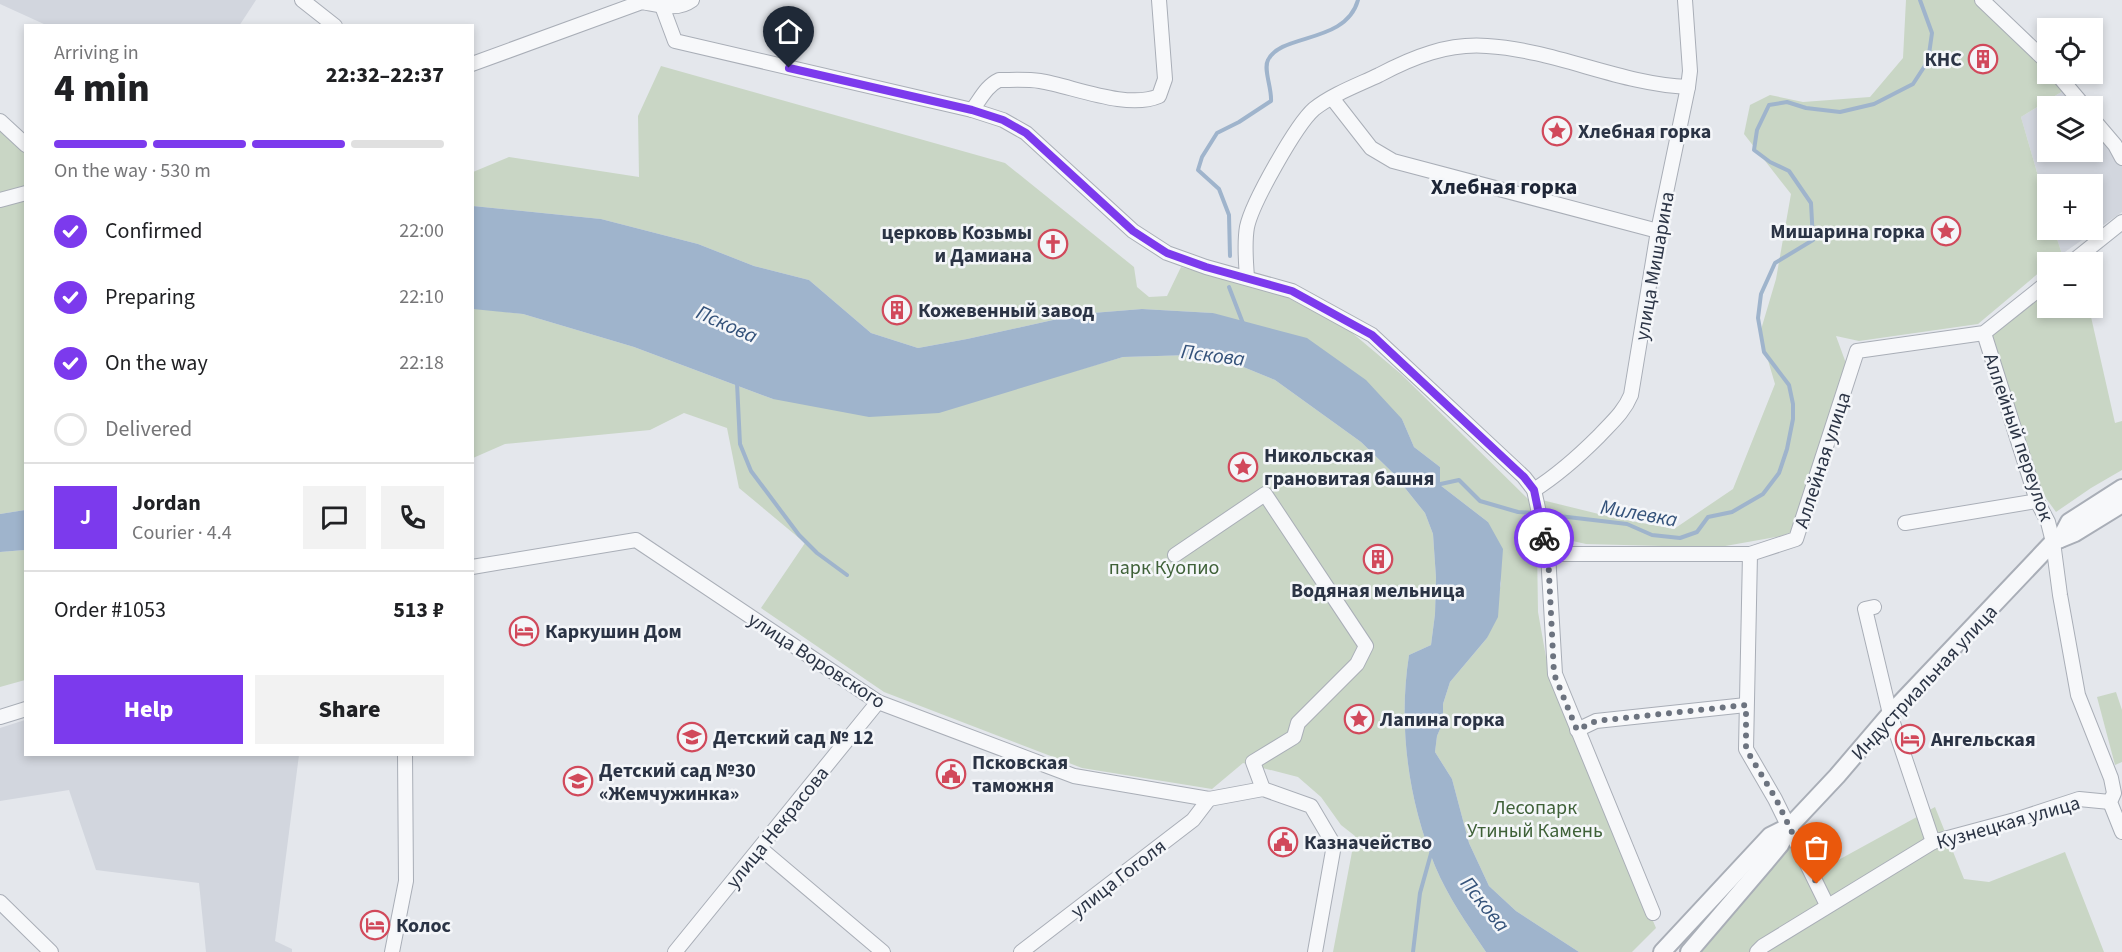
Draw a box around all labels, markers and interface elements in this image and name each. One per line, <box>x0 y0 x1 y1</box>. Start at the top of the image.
pin <box>763 6 814 68</box>
icon: home <box>772 15 805 48</box>
map controls <box>2037 18 2103 318</box>
button: locate <box>2037 18 2103 84</box>
text: Arriving in <box>54 39 139 67</box>
building icon: КНС <box>1967 43 1999 75</box>
place label: КНС <box>1925 46 1962 74</box>
text: 22:32–22:37 <box>326 59 444 91</box>
text: 4 min <box>54 61 150 117</box>
button: layers <box>2037 96 2103 162</box>
place icon: Хлебная горка <box>1541 115 1573 147</box>
place label: Хлебная горка <box>1578 118 1711 146</box>
text: On the way · 530 m <box>54 157 211 185</box>
district label: Хлебная горка <box>1431 171 1577 203</box>
button: + <box>2037 174 2103 240</box>
street label: улица Мишарина <box>1628 189 1682 343</box>
icon: check <box>54 215 87 248</box>
text: Confirmed <box>105 215 202 247</box>
place icon: Мишарина горка <box>1930 215 1962 247</box>
text: 22:00 <box>399 217 444 245</box>
place label: Мишарина горка <box>1770 218 1925 246</box>
place label: церковь Козьмы и Дамиана <box>882 219 1032 270</box>
church icon: церковь Козьмы и Дамиана <box>1037 228 1069 260</box>
button: − <box>2037 252 2103 318</box>
icon: check <box>54 281 87 314</box>
text: Preparing <box>105 281 195 313</box>
text: 22:10 <box>399 283 444 311</box>
building icon: Кожевенный завод <box>881 294 913 326</box>
water label: Пскова <box>692 297 762 351</box>
place label: Кожевенный завод <box>918 297 1095 325</box>
water label: Пскова <box>1179 336 1247 374</box>
icon: check <box>54 347 87 380</box>
text: On the way <box>105 347 208 379</box>
text: 22:18 <box>399 349 444 377</box>
street label: Аллейный переулок <box>1976 349 2060 525</box>
street label: Аллейная улица <box>1788 389 1858 532</box>
text: Delivered <box>105 413 192 445</box>
place label: Никольская грановитая башня <box>1264 442 1434 493</box>
place icon: Никольская грановитая башня <box>1227 451 1259 483</box>
button: chat <box>303 486 366 549</box>
button: phone <box>381 486 444 549</box>
text: Jordan <box>132 487 201 519</box>
water label: Милевка <box>1598 491 1680 535</box>
text: J <box>80 501 91 533</box>
courier <box>1514 508 1574 568</box>
text: Courier · 4.4 <box>132 519 232 547</box>
icon: bike <box>1528 522 1561 555</box>
building icon: Водяная мельница <box>1362 543 1394 575</box>
park label: парк Куопио <box>1109 554 1219 582</box>
place label: Водяная мельница <box>1291 577 1465 605</box>
text: Order #1053 <box>54 594 166 626</box>
text: 513 ₽ <box>393 594 444 626</box>
street label: Индустриальная улица <box>1845 599 2004 767</box>
street label: улица Воровского <box>742 606 891 716</box>
hotel icon: Каркушин Дом <box>508 615 540 647</box>
place label: Каркушин Дом <box>545 618 682 646</box>
button: Help <box>54 675 243 744</box>
button: Share <box>255 675 444 744</box>
place icon: Лапина горка <box>1343 703 1375 735</box>
place label: Лапина горка <box>1379 706 1505 734</box>
school or university icon: Детский сад № 12 <box>676 721 708 753</box>
hotel icon: Ангельская <box>1894 723 1926 755</box>
place label: Детский сад № 12 <box>713 724 874 752</box>
place label: Ангельская <box>1930 726 2036 754</box>
place label: Псковская таможня <box>972 749 1068 800</box>
place label: Детский сад №30 «Жемчужинка» <box>599 757 756 808</box>
public building icon: Псковская таможня <box>935 758 967 790</box>
street label: улица Некрасова <box>720 761 836 895</box>
school or university icon: Детский сад №30 «Жемчужинка» <box>562 765 594 797</box>
street label: Кузнецкая улица <box>1933 789 2083 857</box>
park label: Лесопарк Утиный Камень <box>1467 794 1603 845</box>
pin <box>1791 822 1842 884</box>
public building icon: Казначейство <box>1267 826 1299 858</box>
place label: Казначейство <box>1304 829 1432 857</box>
icon: bag <box>1800 831 1833 864</box>
street label: улица Гоголя <box>1065 833 1172 925</box>
water label: Пскова <box>1453 870 1517 938</box>
hotel icon: Колос <box>359 909 391 941</box>
place label: Колос <box>396 912 451 940</box>

